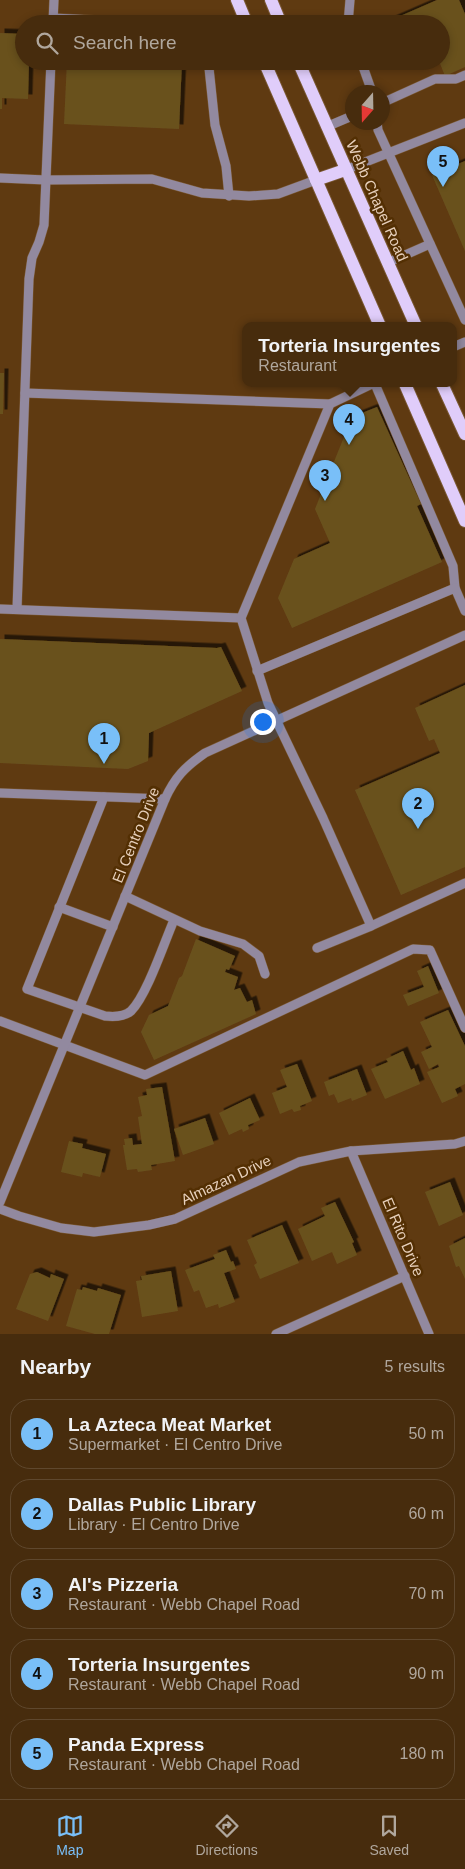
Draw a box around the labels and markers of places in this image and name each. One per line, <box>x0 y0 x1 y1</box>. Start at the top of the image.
pin: 5 <box>427 146 459 187</box>
pin: 4 <box>333 404 365 445</box>
pin: 3 <box>309 460 341 501</box>
pin: 1 <box>88 723 120 764</box>
pin: 2 <box>402 788 434 829</box>

